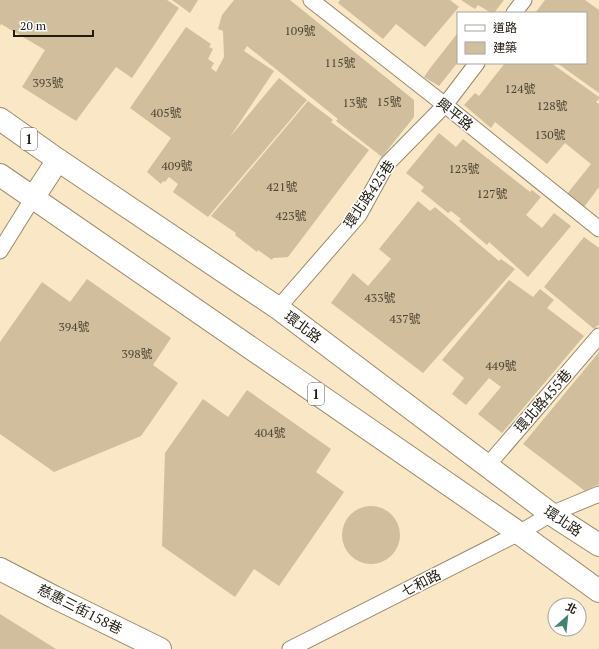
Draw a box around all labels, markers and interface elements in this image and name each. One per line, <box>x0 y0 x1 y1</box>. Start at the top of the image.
scale bar <box>14 12 93 38</box>
legend <box>457 12 587 64</box>
text: 20 m <box>20 18 47 33</box>
text: 道路 <box>493 20 517 35</box>
house number: 109號 <box>284 23 316 38</box>
text: 建築 <box>493 40 517 55</box>
house number: 115號 <box>324 55 356 70</box>
house number: 393號 <box>32 75 64 90</box>
house number: 124號 <box>504 81 536 96</box>
street label: 興平路 <box>433 93 478 134</box>
house number: 15號 <box>377 94 401 109</box>
house number: 13號 <box>343 95 367 110</box>
house number: 128號 <box>536 98 568 113</box>
house number: 405號 <box>150 105 182 120</box>
house number: 130號 <box>534 127 566 142</box>
road number: 1 <box>21 128 37 150</box>
street label: 環北路425巷 <box>339 156 398 232</box>
house number: 409號 <box>161 158 193 173</box>
house number: 123號 <box>448 161 480 176</box>
house number: 421號 <box>266 179 298 194</box>
house number: 127號 <box>476 186 508 201</box>
house number: 423號 <box>275 208 307 223</box>
house number: 433號 <box>364 290 396 305</box>
street label: 環北路 <box>281 306 326 347</box>
house number: 437號 <box>389 311 421 326</box>
house number: 394號 <box>58 319 90 334</box>
house number: 398號 <box>121 346 153 361</box>
house number: 449號 <box>485 358 517 373</box>
street label: 環北路455巷 <box>510 365 576 436</box>
road number: 1 <box>308 383 324 405</box>
house number: 404號 <box>254 425 286 440</box>
street label: 環北路 <box>541 501 586 540</box>
street label: 七和路 <box>398 565 444 601</box>
street label: 慈惠三街158巷 <box>35 579 126 638</box>
north arrow <box>547 597 587 637</box>
text: 北 <box>563 599 580 617</box>

